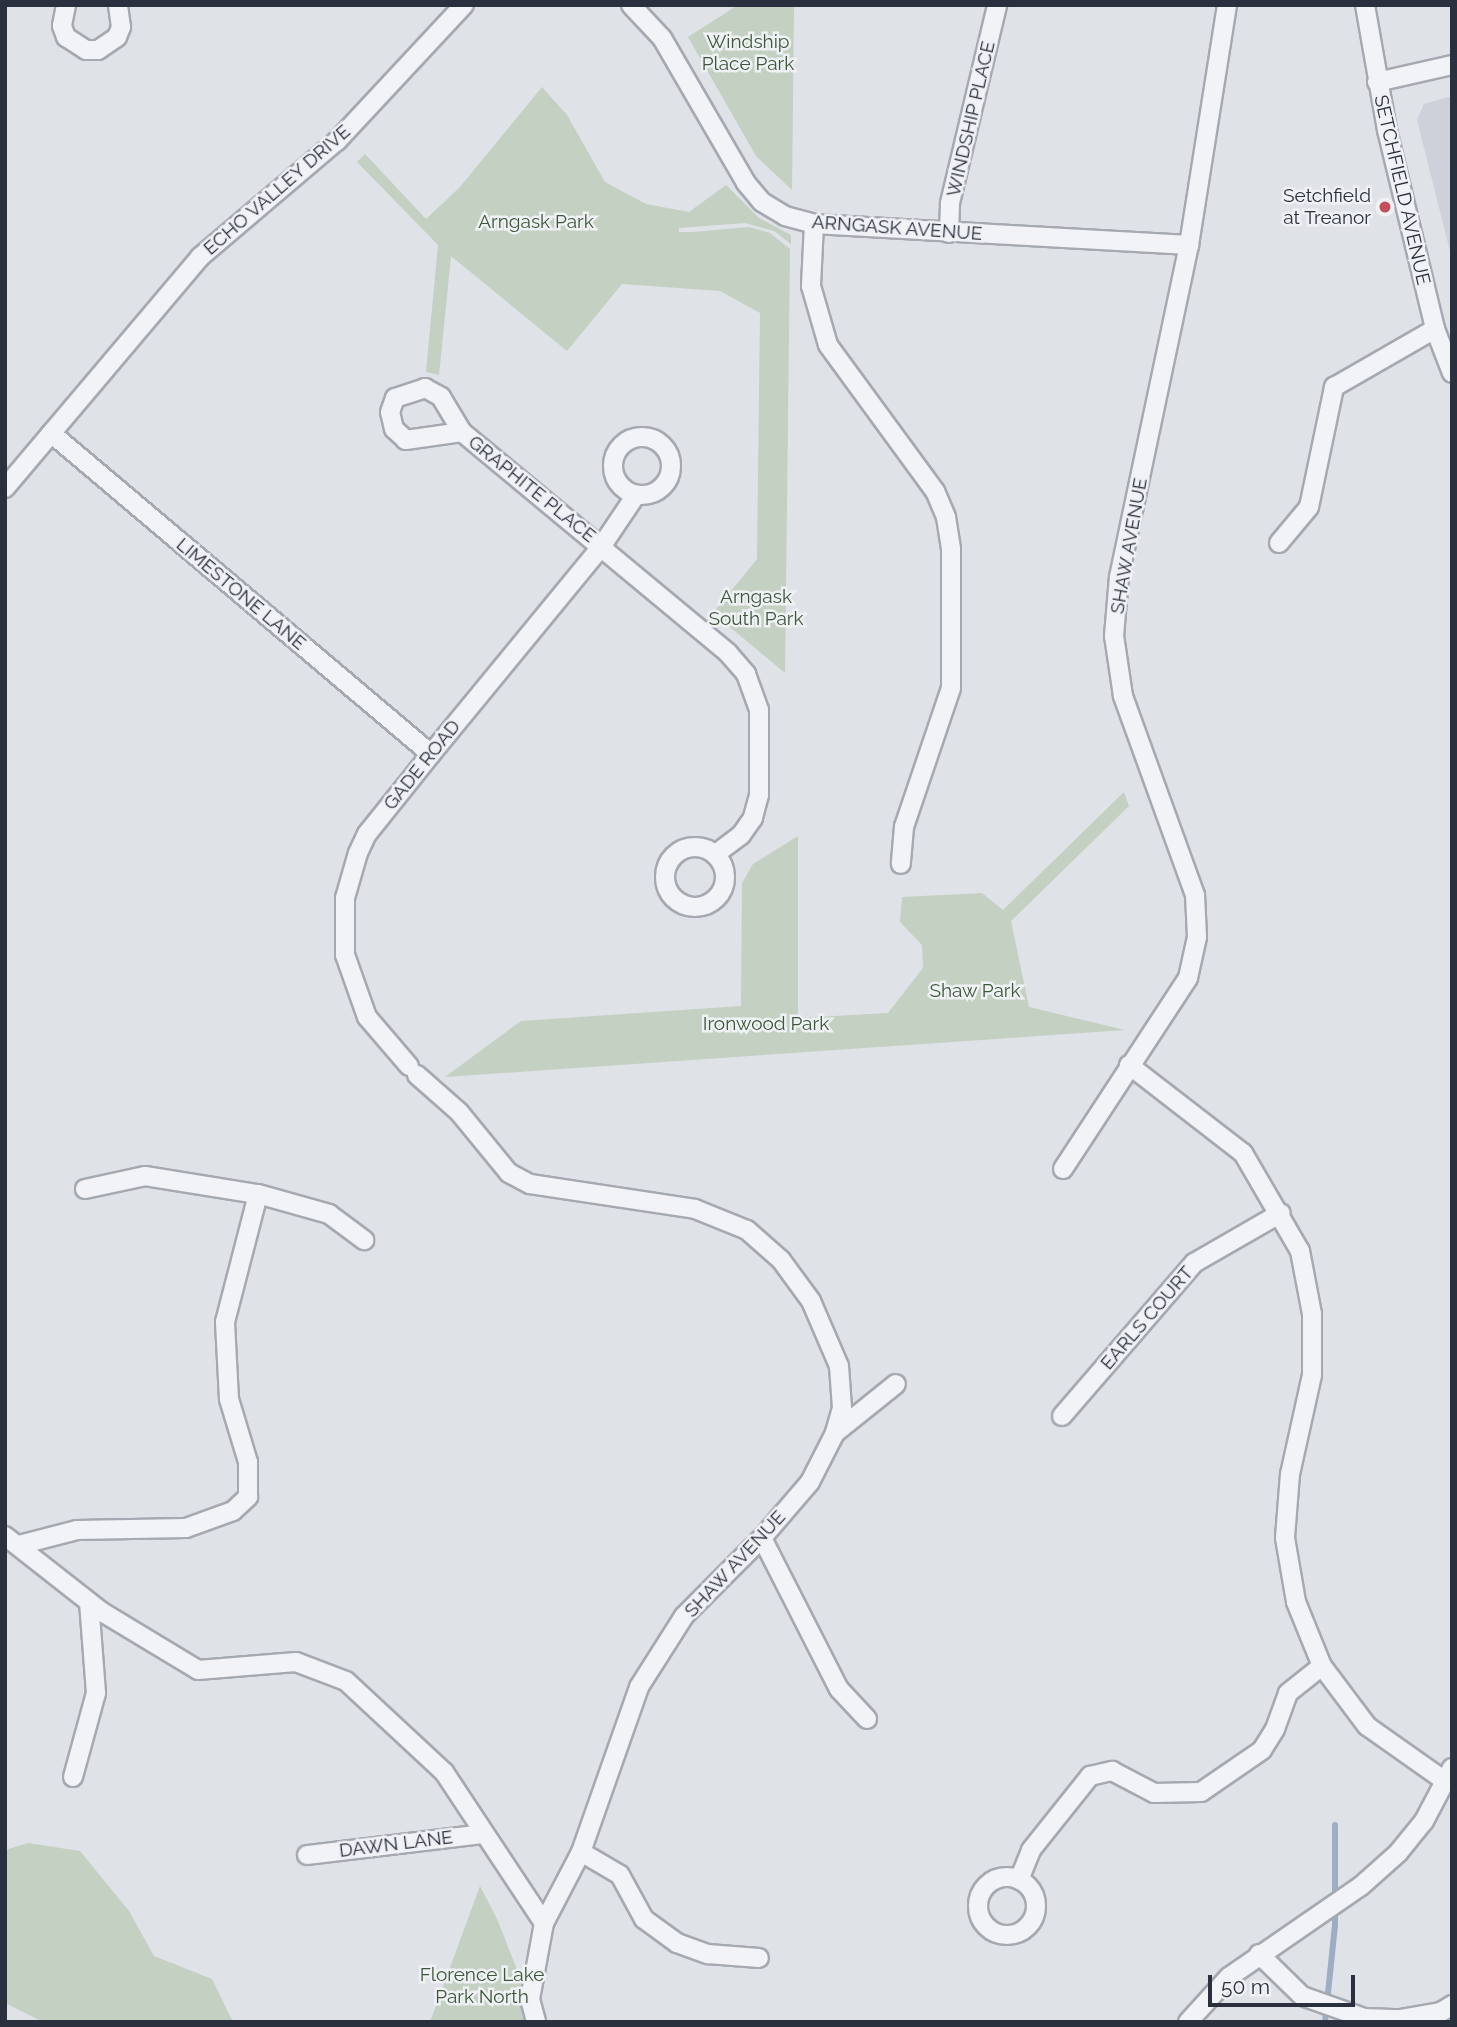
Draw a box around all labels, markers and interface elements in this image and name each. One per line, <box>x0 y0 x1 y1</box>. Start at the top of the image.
park label: Windship Place Park <box>702 31 794 75</box>
street label: WINDSHIP PLACE <box>942 39 1000 199</box>
street label: SETCHFIELD AVENUE <box>1369 92 1435 288</box>
street label: ECHO VALLEY DRIVE <box>198 120 356 260</box>
place label: Setchfield at Treanor <box>1283 185 1371 229</box>
marker: Setchfield at Treanor <box>1377 199 1393 215</box>
park label: Arngask Park <box>478 211 594 233</box>
street label: ARNGASK AVENUE <box>811 211 983 245</box>
street label: GRAPHITE PLACE <box>464 431 600 547</box>
street label: SHAW AVENUE <box>1106 476 1152 616</box>
street label: LIMESTONE LANE <box>172 533 310 655</box>
park label: Arngask South Park <box>708 586 804 630</box>
street label: GADE ROAD <box>379 715 465 815</box>
park label: Shaw Park <box>929 980 1021 1002</box>
park label: Ironwood Park <box>703 1013 829 1035</box>
street label: EARLS COURT <box>1096 1262 1198 1374</box>
street label: SHAW AVENUE <box>679 1505 791 1623</box>
street label: DAWN LANE <box>338 1826 454 1862</box>
scale bar <box>1212 1960 1359 2004</box>
park label: Florence Lake Park North <box>420 1964 544 2008</box>
text: 50 m <box>1221 1974 1270 1999</box>

